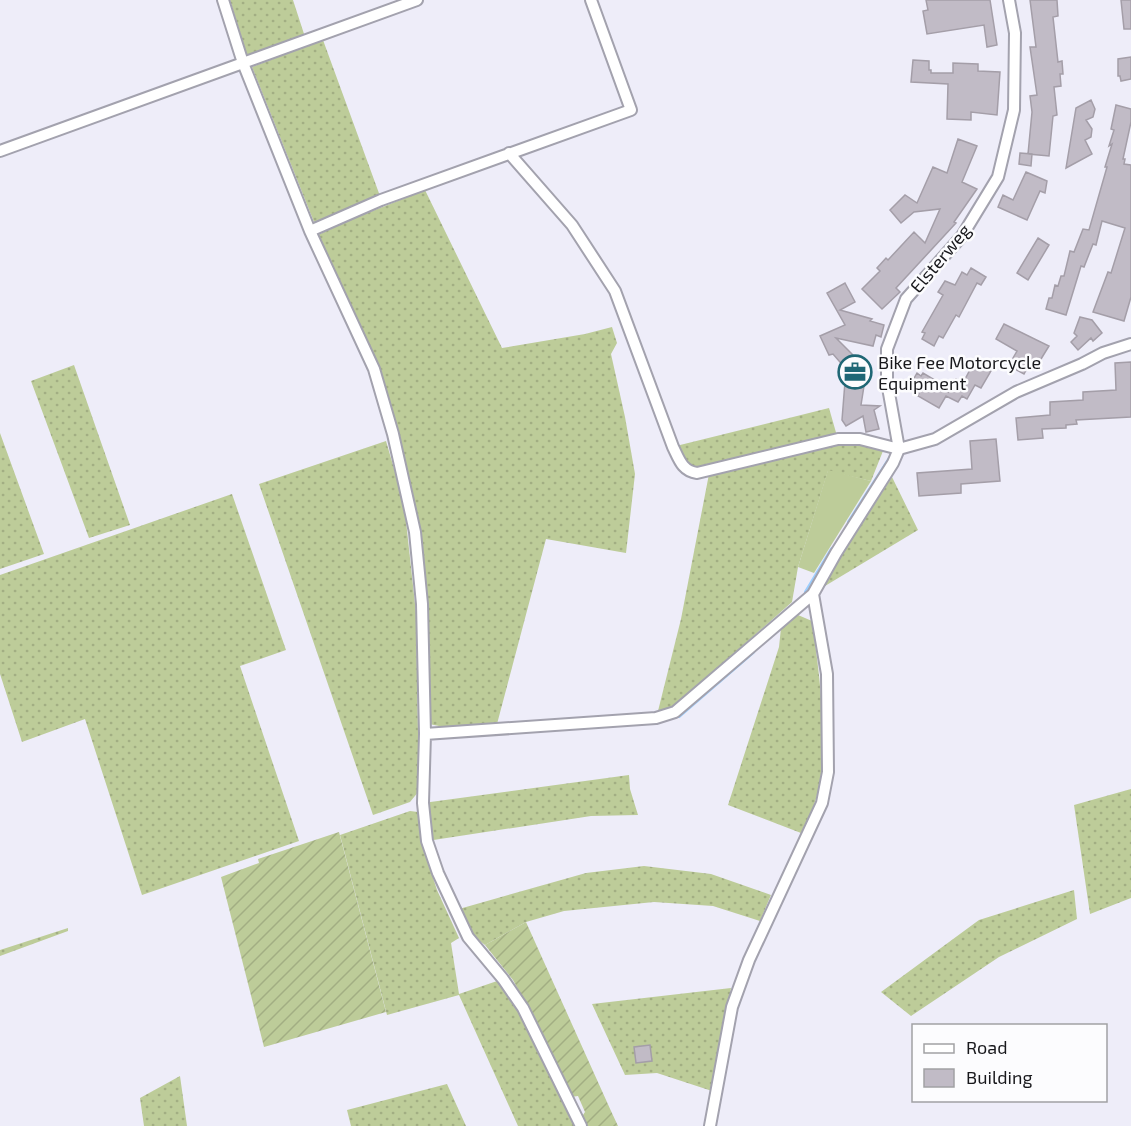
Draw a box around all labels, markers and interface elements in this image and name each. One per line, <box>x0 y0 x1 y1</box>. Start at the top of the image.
street label: Elsterweg <box>905 219 975 297</box>
place label: Bike Fee Motorcycle Equipment <box>878 351 1041 394</box>
office icon: Bike Fee Motorcycle Equipment <box>837 354 873 390</box>
legend <box>912 1024 1107 1102</box>
text: Road <box>966 1036 1007 1058</box>
text: Building <box>966 1066 1033 1088</box>

